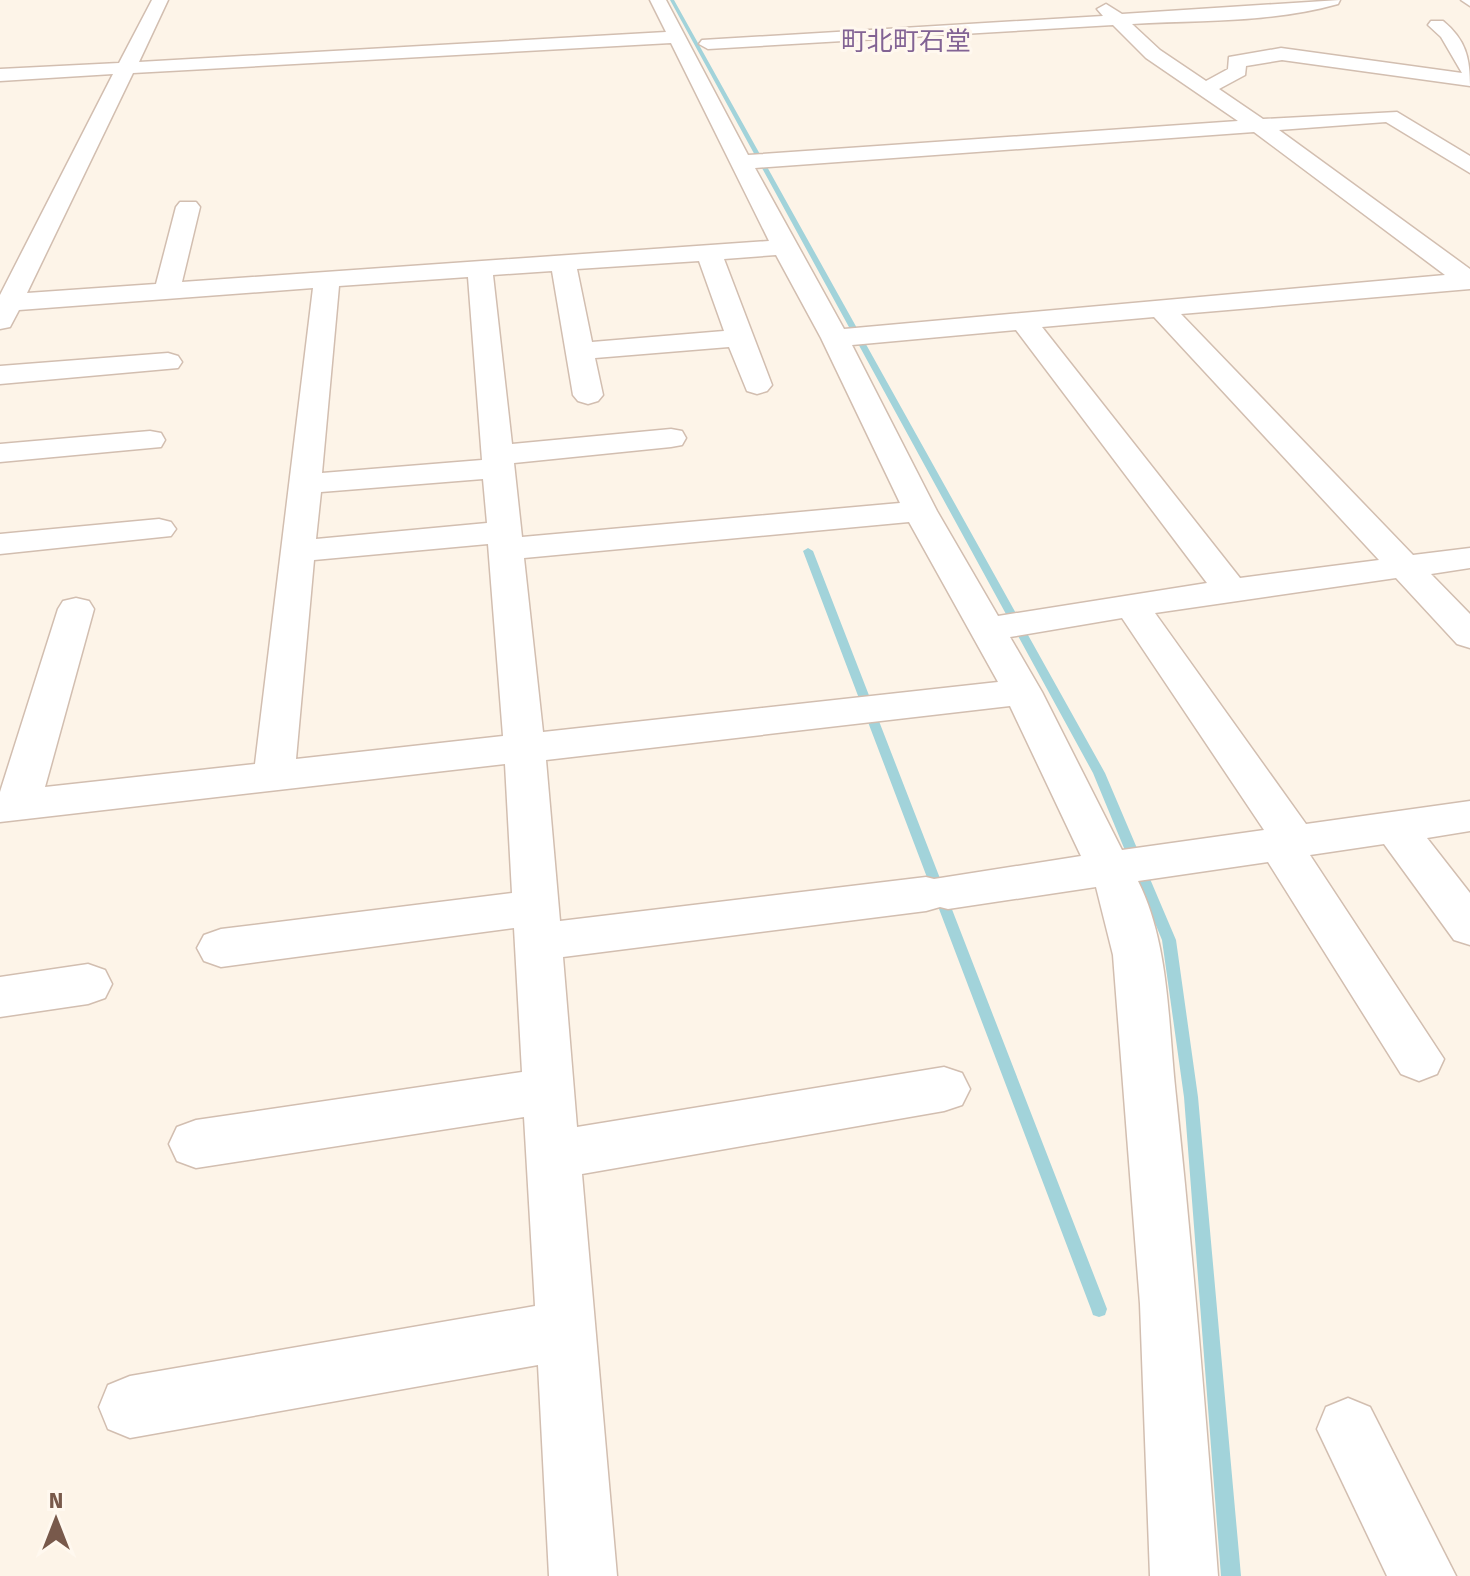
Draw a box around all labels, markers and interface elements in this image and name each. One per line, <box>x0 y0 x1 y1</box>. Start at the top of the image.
district label: 町北町石堂 <box>841 26 971 57</box>
north arrow <box>16 1480 96 1560</box>
text: N <box>49 1487 63 1514</box>

